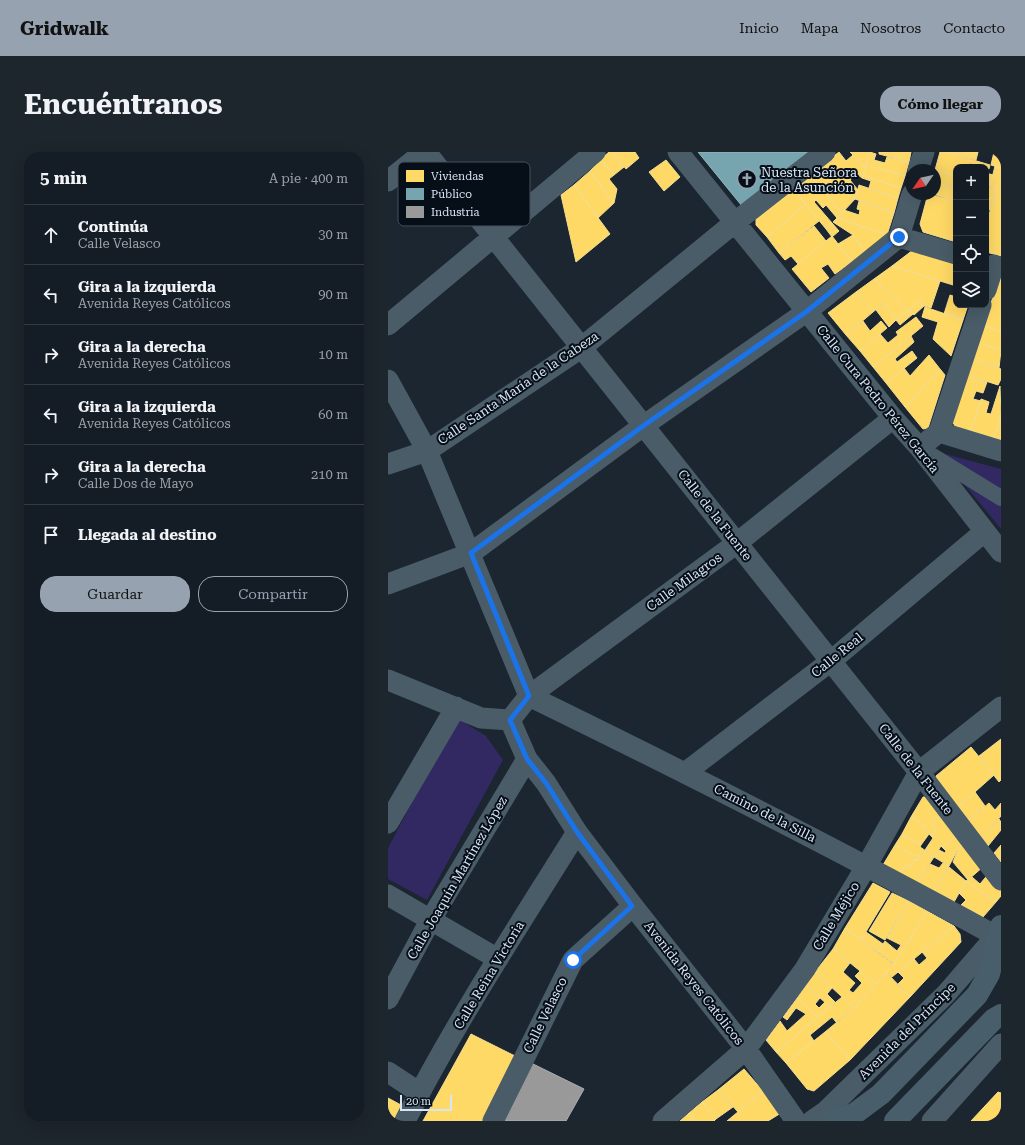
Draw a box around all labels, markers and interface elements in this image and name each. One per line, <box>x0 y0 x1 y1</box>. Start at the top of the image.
text: Gridwalk <box>20 17 109 40</box>
text: Inicio <box>739 20 779 36</box>
text: Mapa <box>801 20 838 36</box>
text: Nosotros <box>860 20 921 36</box>
text: Contacto <box>943 20 1005 36</box>
button: Cómo llegar <box>880 86 1001 122</box>
text: Encuéntranos <box>24 88 222 121</box>
legend <box>398 162 530 226</box>
north arrow <box>905 164 941 200</box>
map controls <box>953 164 989 308</box>
button: + <box>953 164 989 200</box>
place label: Nuestra Señora de la Asunción <box>761 165 857 195</box>
text: 5 min <box>40 168 87 188</box>
church icon: Nuestra Señora de la Asunción <box>736 168 758 190</box>
text: Viviendas <box>431 170 483 183</box>
text: A pie · 400 m <box>269 171 348 186</box>
text: Público <box>431 188 472 201</box>
button: − <box>953 200 989 236</box>
text: Industria <box>431 206 479 219</box>
text: Continúa <box>78 218 148 236</box>
icon: ahead <box>40 224 62 246</box>
text: 30 m <box>318 227 348 242</box>
route end <box>890 228 908 246</box>
text: Calle Velasco <box>78 236 161 251</box>
button: locate <box>953 236 989 272</box>
button: layers <box>953 272 989 308</box>
text: Gira a la izquierda <box>78 278 216 296</box>
icon: left <box>40 284 62 306</box>
text: 90 m <box>318 287 348 302</box>
text: Avenida Reyes Católicos <box>78 296 231 311</box>
street label: Calle Cura Pedro Pérez García <box>814 322 942 476</box>
street label: Calle Santa María de la Cabeza <box>435 328 601 448</box>
text: Gira a la derecha <box>78 338 206 356</box>
icon: right <box>40 344 62 366</box>
text: 10 m <box>318 347 348 362</box>
text: Avenida Reyes Católicos <box>78 356 231 371</box>
text: Gira a la izquierda <box>78 398 216 416</box>
icon: left <box>40 404 62 426</box>
text: 60 m <box>318 407 348 422</box>
text: Avenida Reyes Católicos <box>78 416 231 431</box>
text: Gira a la derecha <box>78 458 206 476</box>
icon: right <box>40 464 62 486</box>
text: 210 m <box>311 467 348 482</box>
street label: Calle de la Fuente <box>675 467 755 563</box>
text: Calle Dos de Mayo <box>78 476 194 491</box>
icon: arrive <box>40 524 62 546</box>
text: Llegada al destino <box>78 526 217 544</box>
street label: Calle Milagros <box>644 550 724 614</box>
button: Guardar <box>40 576 190 612</box>
button: Compartir <box>198 576 348 612</box>
street label: Calle Real <box>808 630 866 680</box>
street label: Calle de la Fuente <box>876 721 956 817</box>
street label: Camino de la Silla <box>711 781 819 845</box>
street label: Calle Joaquín Martínez López <box>404 794 510 962</box>
street label: Calle Méjico <box>810 879 862 953</box>
street label: Calle Reina Victoria <box>451 918 527 1032</box>
street label: Avenida Reyes Católicos <box>641 918 747 1048</box>
route start <box>564 951 582 969</box>
street label: Calle Velasco <box>520 975 570 1055</box>
street label: Avenida del Príncipe <box>856 980 958 1082</box>
scale bar <box>400 1093 452 1112</box>
text: 20 m <box>406 1095 431 1108</box>

